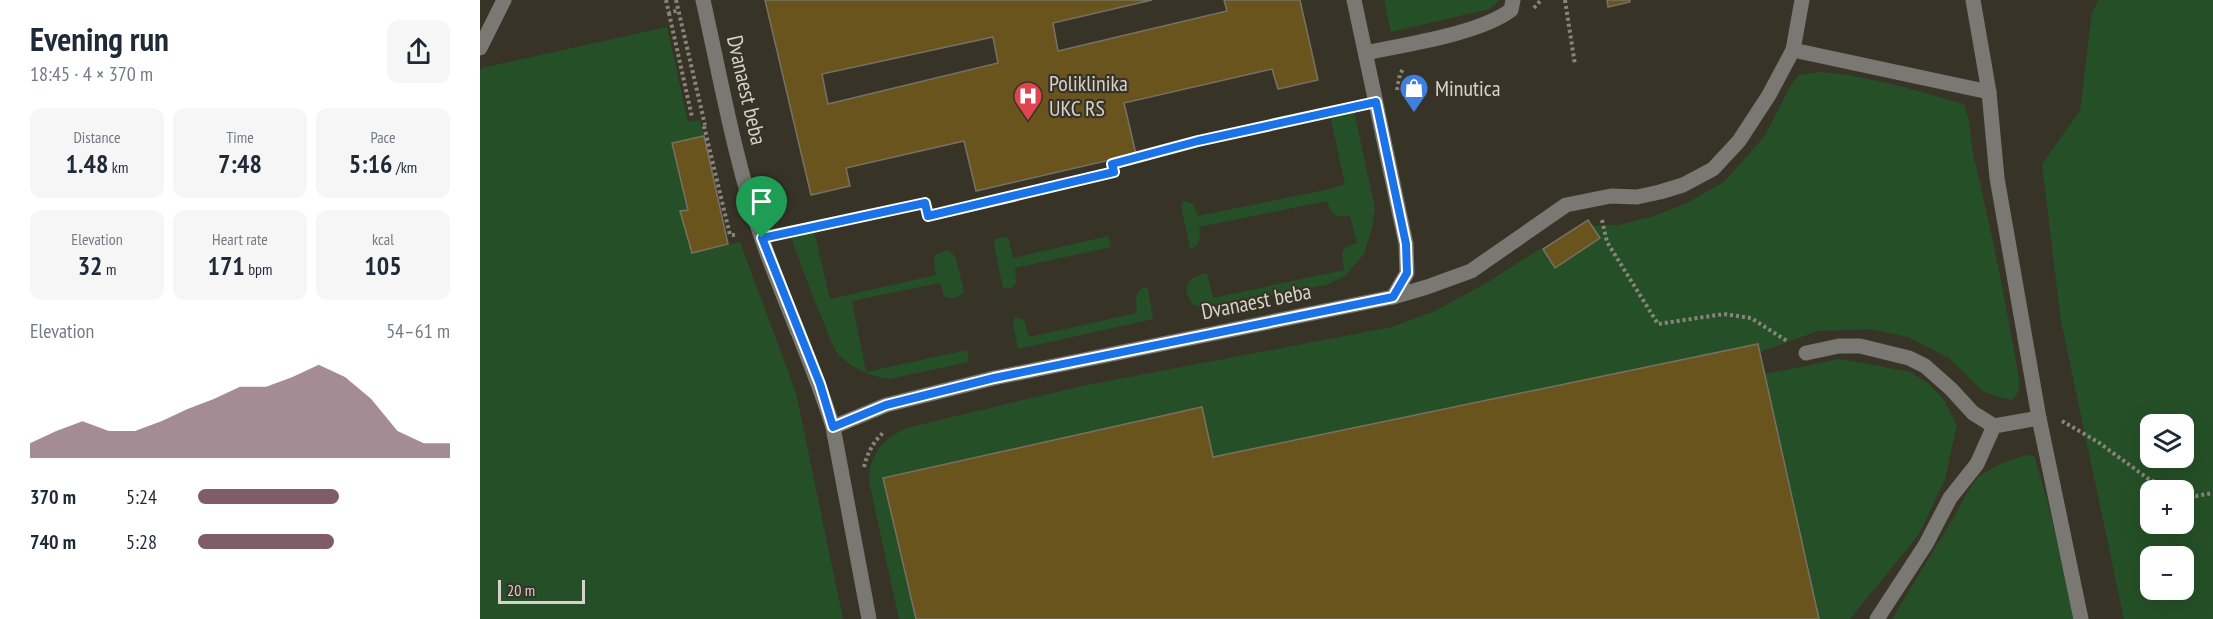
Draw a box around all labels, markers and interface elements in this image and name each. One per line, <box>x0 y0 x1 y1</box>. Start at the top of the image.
text: Evening run <box>30 17 169 60</box>
button: share <box>387 20 450 83</box>
street label: Dvanaest beba <box>721 33 773 147</box>
text: 18:45 · 4 × 370 m <box>30 61 153 87</box>
place label: Poliklinika UKC RS <box>1049 69 1128 122</box>
shop icon: Minutica <box>1398 72 1430 114</box>
place label: Minutica <box>1435 74 1500 102</box>
hospital icon: Poliklinika UKC RS <box>1012 80 1044 122</box>
text: Distance <box>73 127 121 147</box>
text: Time <box>226 127 254 147</box>
text: Pace <box>370 127 396 147</box>
text: 1.48 <box>66 147 108 180</box>
text: 7:48 <box>218 147 262 180</box>
text: 5:16 <box>349 147 393 180</box>
text: km <box>108 157 128 177</box>
text: /km <box>393 157 417 177</box>
pin <box>736 176 787 238</box>
icon: arrive <box>745 185 778 218</box>
text: Elevation <box>71 229 123 249</box>
text: Heart rate <box>212 229 268 249</box>
text: kcal <box>372 229 394 249</box>
text: 32 <box>78 249 103 282</box>
text: 171 <box>207 249 245 282</box>
text: 105 <box>364 249 402 282</box>
text: m <box>103 259 116 279</box>
text: bpm <box>245 259 273 279</box>
street label: Dvanaest beba <box>1199 277 1313 325</box>
text: Elevation <box>30 318 94 344</box>
text: 54–61 m <box>386 318 450 344</box>
map controls <box>2140 414 2194 600</box>
button: layers <box>2140 414 2194 468</box>
button: + <box>2140 480 2194 534</box>
text: 370 m <box>30 484 76 510</box>
text: 5:24 <box>126 484 157 510</box>
text: 740 m <box>30 529 76 555</box>
text: 5:28 <box>126 529 157 555</box>
button: − <box>2140 546 2194 600</box>
scale bar <box>498 577 585 604</box>
text: 20 m <box>507 580 535 600</box>

